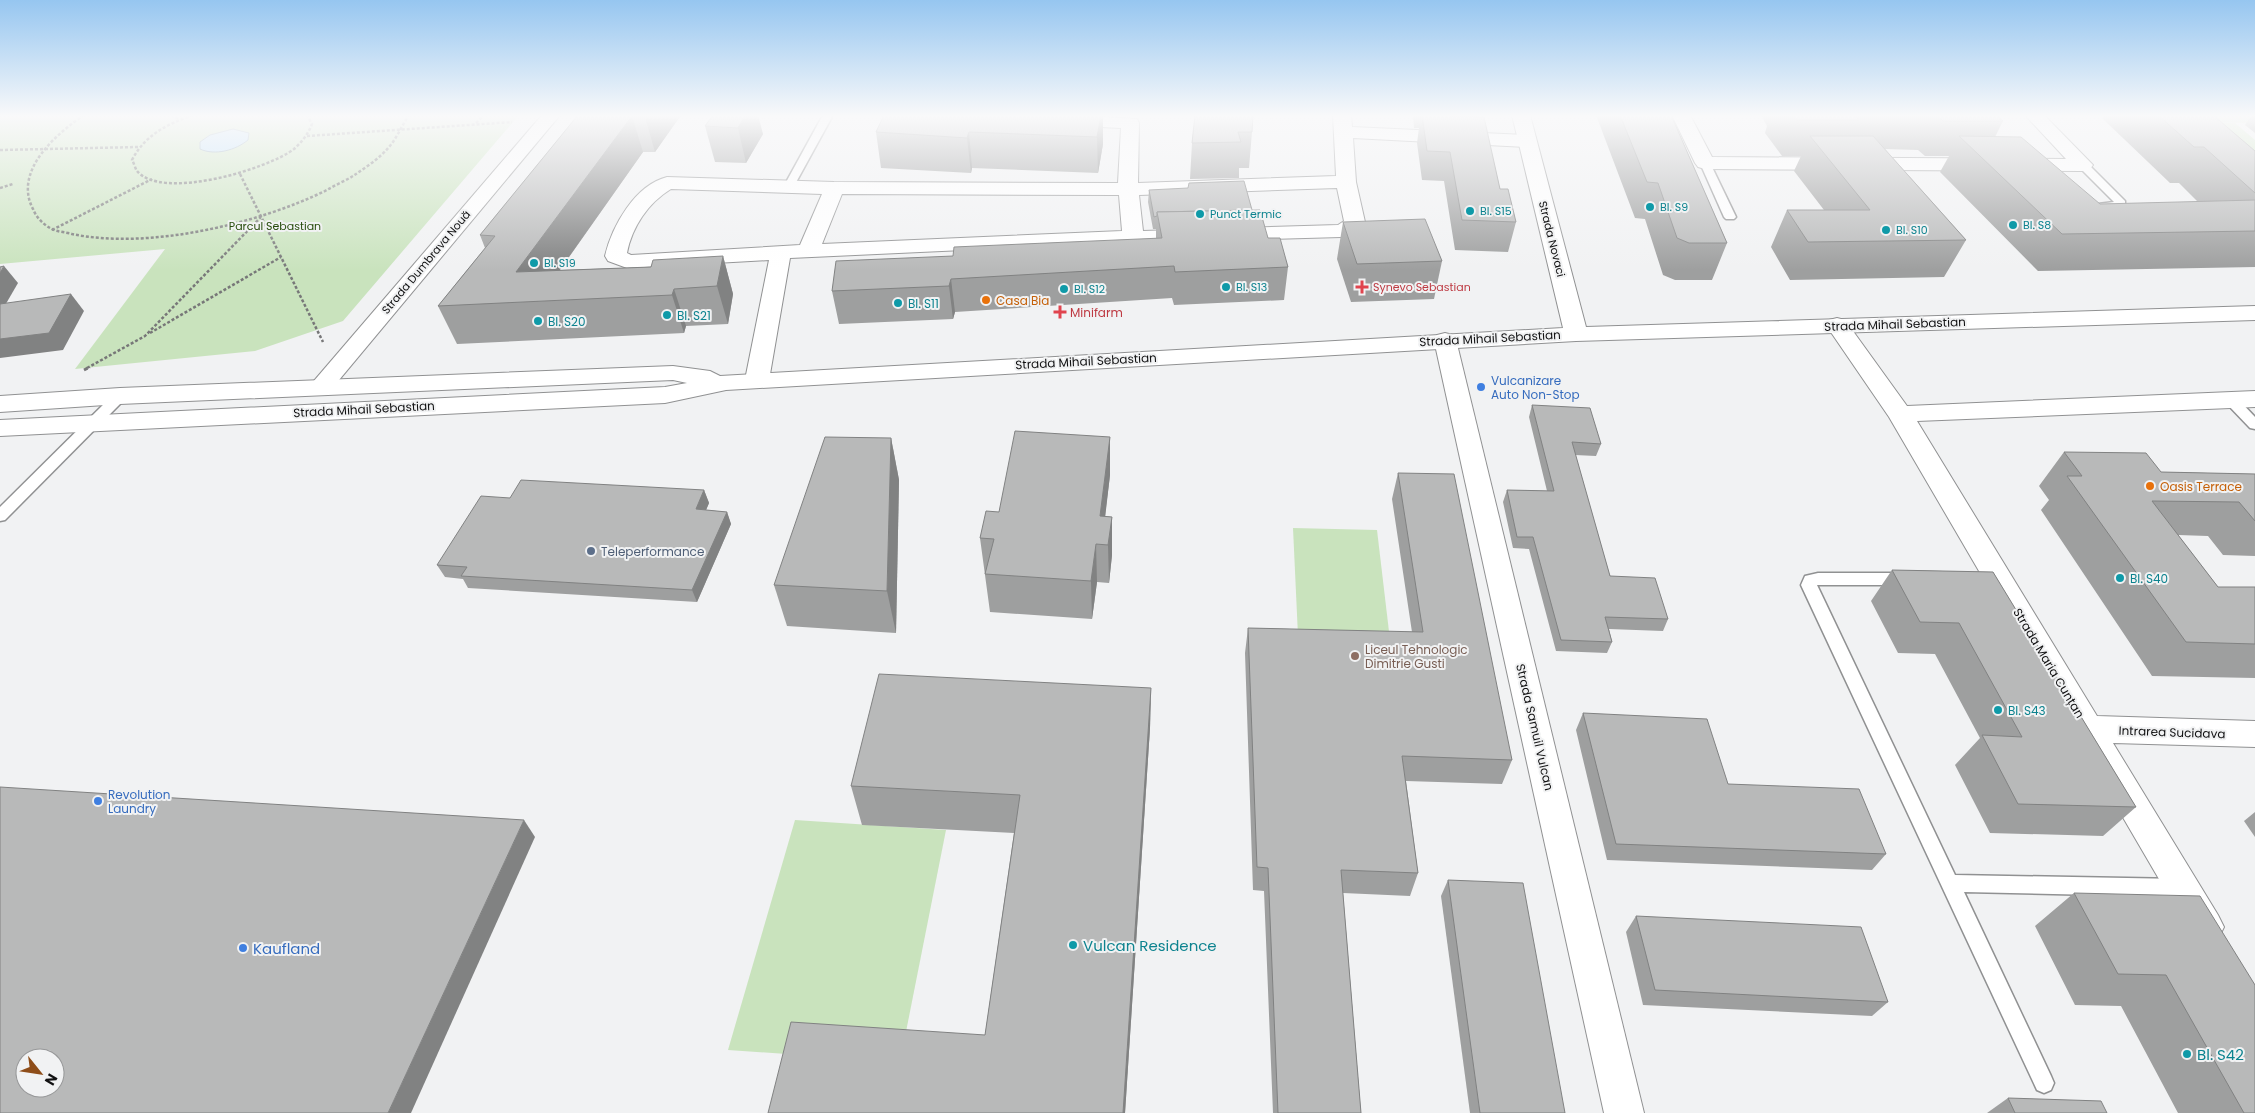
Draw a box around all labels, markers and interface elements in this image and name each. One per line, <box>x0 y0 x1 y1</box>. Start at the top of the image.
street label: Strada Novaci <box>1535 199 1569 279</box>
place label: Bl. S9 <box>1660 199 1688 215</box>
marker: Bl. S9 <box>1644 201 1656 213</box>
place label: Bl. S15 <box>1480 203 1512 219</box>
marker: Bl. S15 <box>1464 205 1476 217</box>
place label: Punct Termic <box>1210 206 1282 222</box>
street label: Strada Dumbrava Nouă <box>378 207 474 317</box>
marker: Punct Termic <box>1194 208 1206 220</box>
place label: Bl. S8 <box>2023 217 2051 233</box>
park label: Parcul Sebastian <box>229 218 321 234</box>
marker: Bl. S8 <box>2007 219 2019 231</box>
place label: Bl. S10 <box>1896 222 1928 238</box>
marker: Bl. S10 <box>1880 224 1892 236</box>
place label: Bl. S19 <box>544 255 576 271</box>
marker: Bl. S19 <box>528 257 540 269</box>
place label: Bl. S13 <box>1236 279 1267 295</box>
place label: Synevo Sebastian <box>1373 279 1471 295</box>
marker: Synevo Sebastian <box>1355 280 1369 294</box>
place label: Bl. S12 <box>1074 281 1105 297</box>
marker: Bl. S13 <box>1220 281 1232 293</box>
marker: Bl. S12 <box>1058 283 1070 295</box>
place label: Casa Bia <box>996 292 1049 309</box>
marker: Casa Bia <box>980 294 992 306</box>
place label: Bl. S11 <box>908 295 939 312</box>
marker: Bl. S11 <box>892 297 904 309</box>
place label: Minifarm <box>1070 304 1123 321</box>
marker: Minifarm <box>1054 306 1066 318</box>
place label: Bl. S21 <box>677 307 711 324</box>
marker: Bl. S21 <box>661 309 673 321</box>
place label: Bl. S20 <box>548 313 586 330</box>
street label: Strada Mihail Sebastian <box>1824 313 1966 335</box>
marker: Bl. S20 <box>532 315 544 327</box>
street label: Strada Mihail Sebastian <box>1419 326 1561 350</box>
street label: Strada Mihail Sebastian <box>1015 349 1157 373</box>
place label: Vulcanizare Auto Non-Stop <box>1491 372 1580 403</box>
marker: Vulcanizare Auto Non-Stop <box>1475 381 1487 393</box>
street label: Strada Mihail Sebastian <box>293 397 435 421</box>
place label: Oasis Terrace <box>2160 478 2242 495</box>
marker: Oasis Terrace <box>2144 480 2156 492</box>
place label: Teleperformance <box>601 543 704 560</box>
marker: Teleperformance <box>585 545 597 557</box>
place label: Bl. S40 <box>2130 570 2168 587</box>
marker: Bl. S40 <box>2114 572 2126 584</box>
street label: Strada Maria Cunțan <box>2009 605 2089 721</box>
place label: Liceul Tehnologic Dimitrie Gusti <box>1365 641 1468 672</box>
marker: Liceul Tehnologic Dimitrie Gusti <box>1349 650 1361 662</box>
street label: Strada Samuil Vulcan <box>1512 662 1558 792</box>
place label: Bl. S43 <box>2008 702 2046 719</box>
marker: Bl. S43 <box>1992 704 2004 716</box>
street label: Intrarea Sucidava <box>2118 722 2226 742</box>
place label: Revolution Laundry <box>108 786 170 817</box>
marker: Revolution Laundry <box>92 795 104 807</box>
place label: Vulcan Residence <box>1083 935 1217 956</box>
place label: Kaufland <box>253 938 320 959</box>
marker: Vulcan Residence <box>1067 939 1079 951</box>
marker: Kaufland <box>237 942 249 954</box>
place label: Bl. S42 <box>2197 1044 2244 1065</box>
north arrow <box>15 1048 65 1098</box>
marker: Bl. S42 <box>2181 1048 2193 1060</box>
text: N <box>40 1070 63 1089</box>

